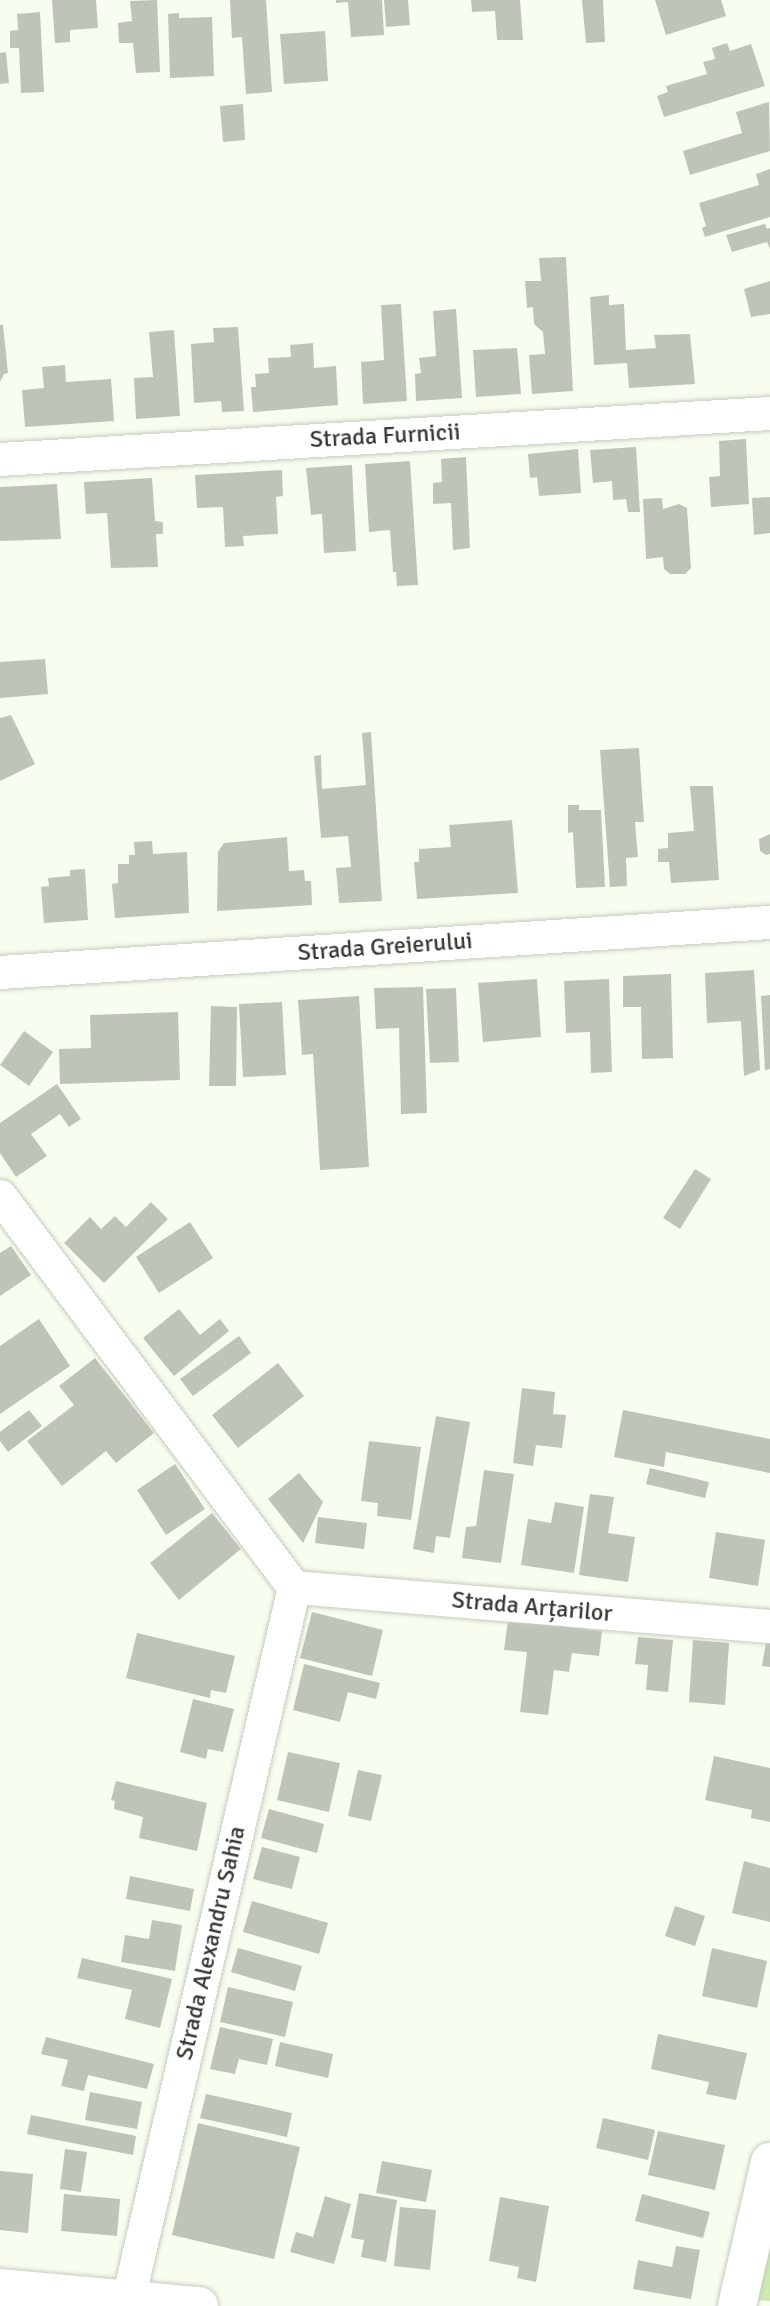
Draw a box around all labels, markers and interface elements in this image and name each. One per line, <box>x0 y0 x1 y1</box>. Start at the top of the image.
street label: Strada Furnicii <box>309 418 461 454</box>
street label: Strada Greierului <box>297 927 473 967</box>
street label: Strada Arțarilor <box>451 1586 613 1628</box>
street label: Strada Alexandru Sahia <box>170 1823 252 2063</box>

